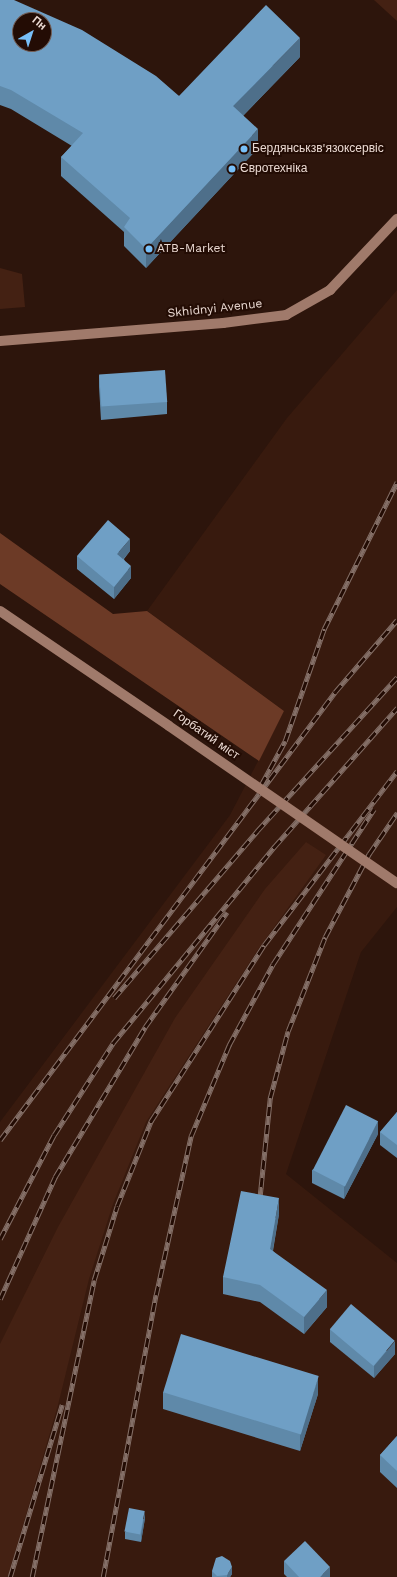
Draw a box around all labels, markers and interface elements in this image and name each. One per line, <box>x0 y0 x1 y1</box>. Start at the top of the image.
north arrow <box>12 12 52 52</box>
text: Пн <box>29 13 49 33</box>
place label: Бердянськзв'язоксервіс <box>252 142 384 156</box>
marker: Бердянськзв'язоксервіс <box>239 144 249 154</box>
place label: Євротехніка <box>240 162 307 176</box>
marker: Євротехніка <box>227 164 237 174</box>
place label: ATB-Market <box>157 242 225 256</box>
marker: ATB-Market <box>144 244 154 254</box>
street label: Skhidnyi Avenue <box>167 297 263 321</box>
street label: Горбатий міст <box>170 707 242 763</box>

